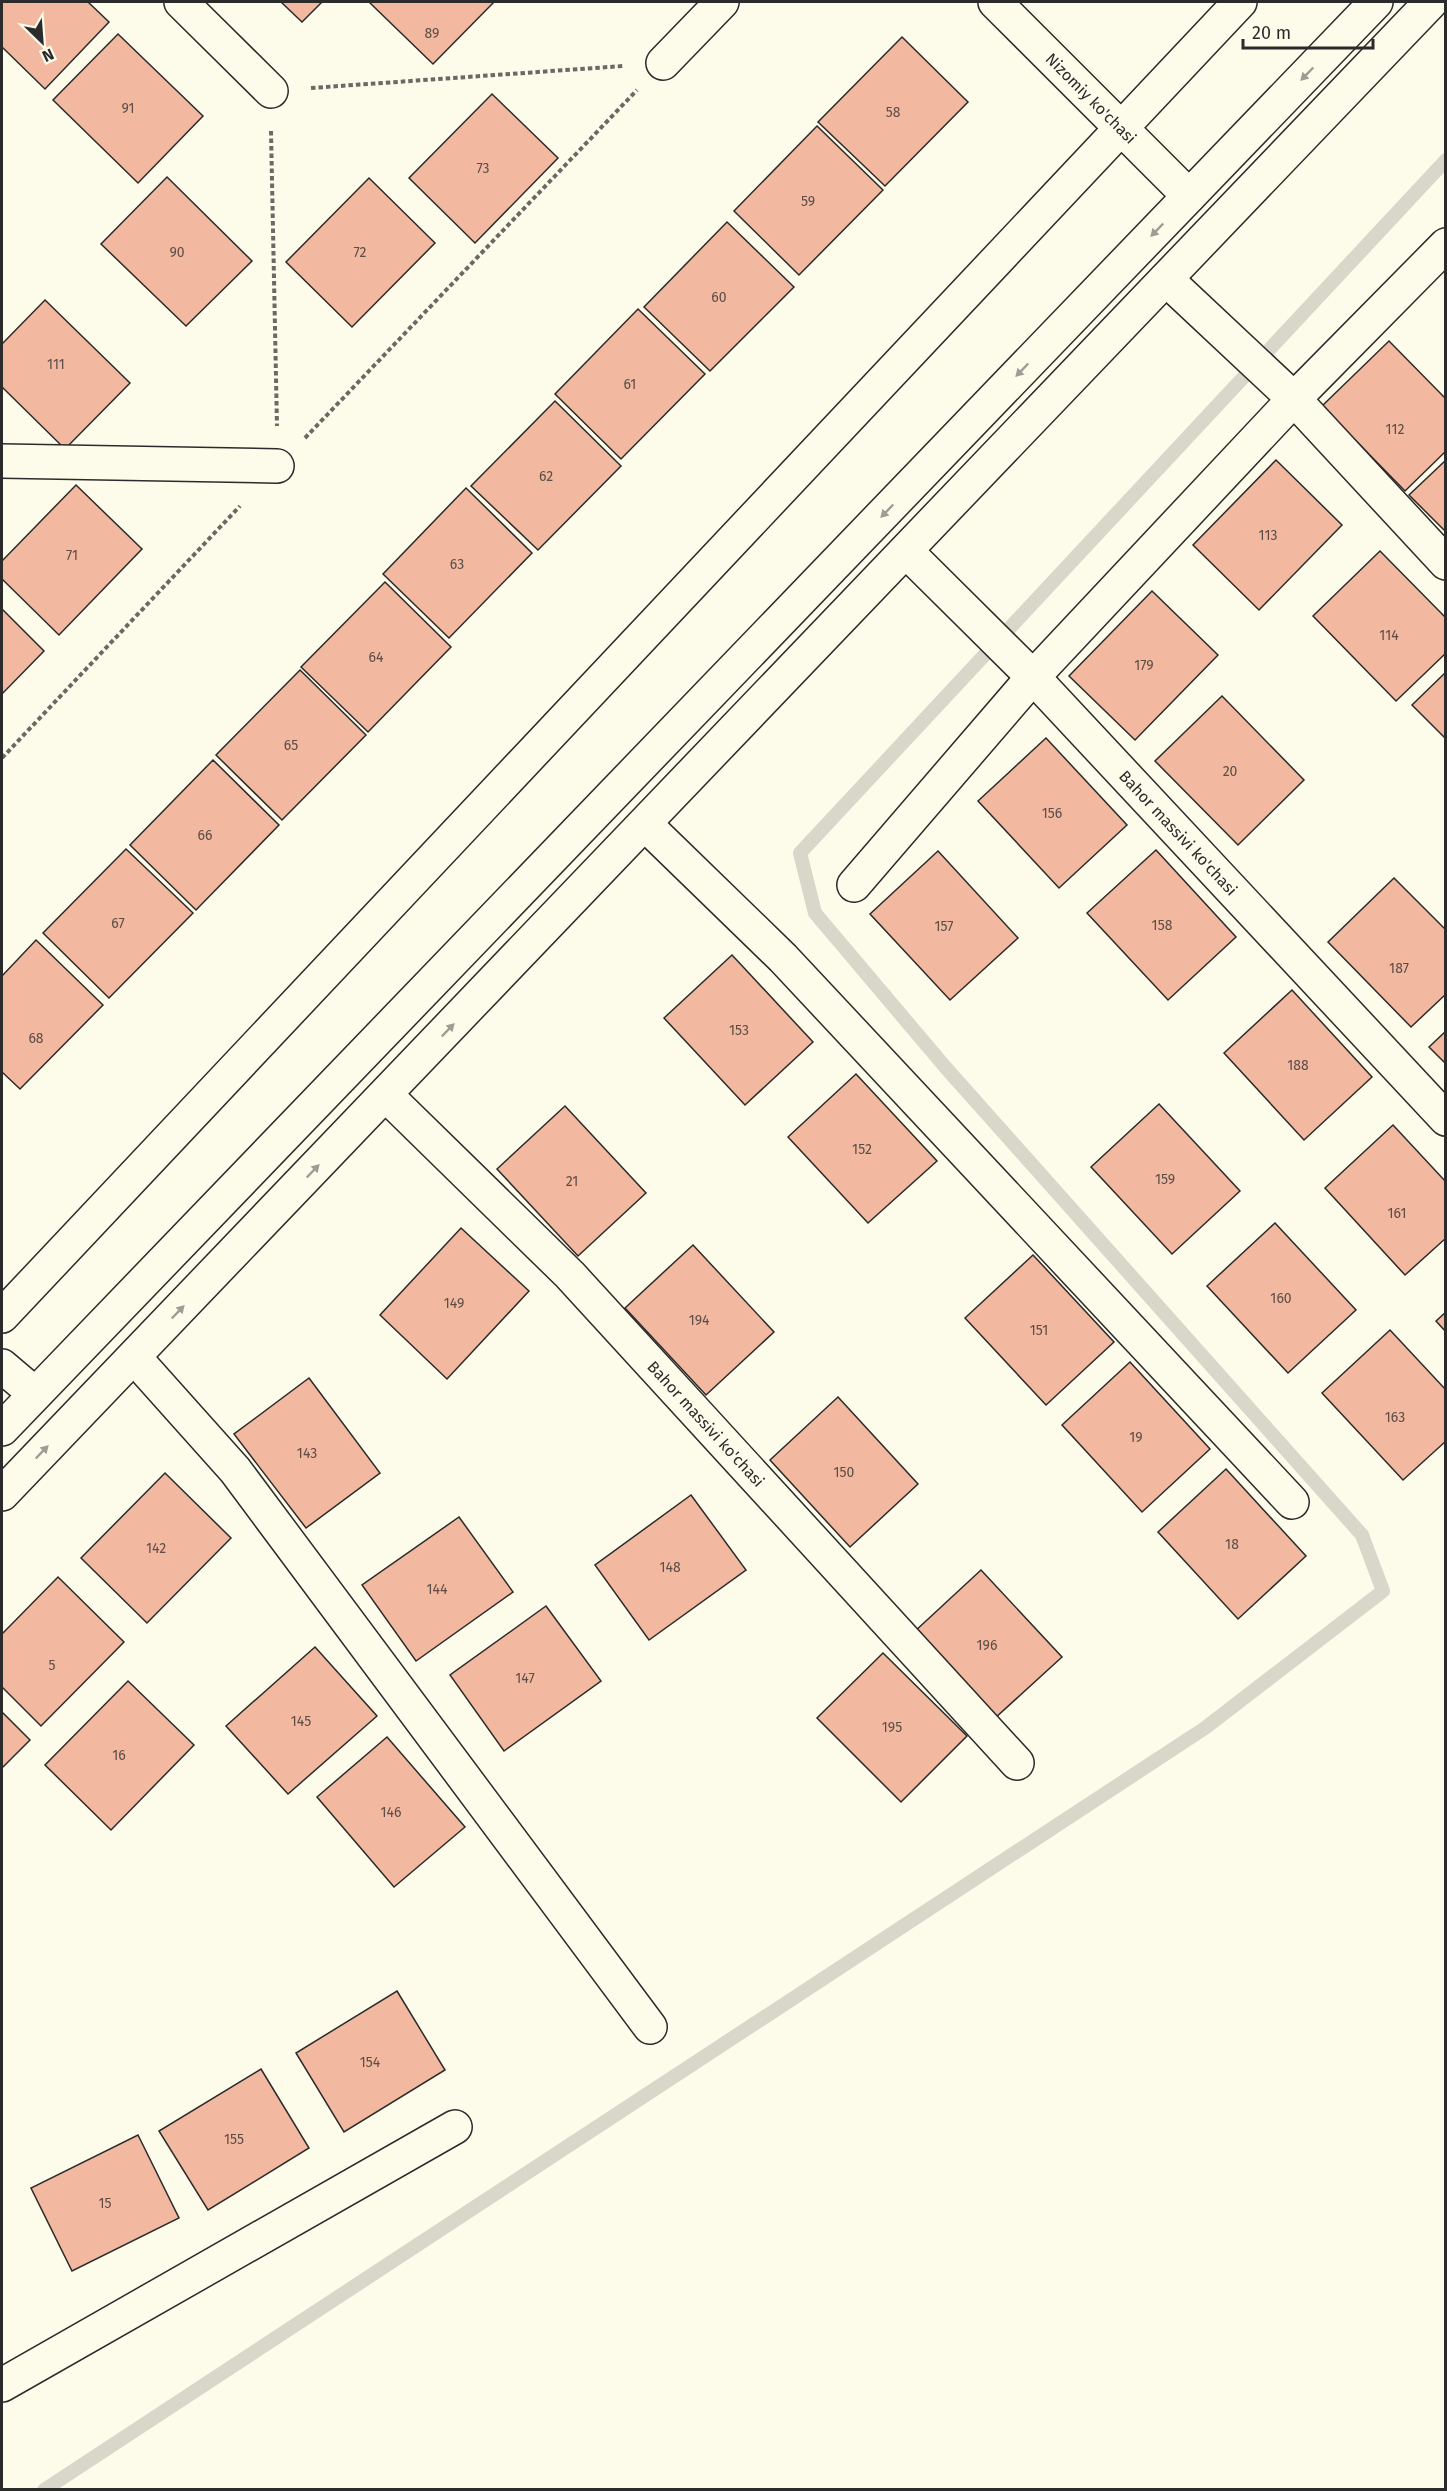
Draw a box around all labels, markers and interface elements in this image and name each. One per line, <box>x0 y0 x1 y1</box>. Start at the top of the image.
north arrow <box>12 12 72 72</box>
scale bar <box>1243 12 1374 50</box>
text: 20 m <box>1252 22 1291 44</box>
house number: 89 <box>425 25 439 42</box>
text: N <box>39 44 57 66</box>
street label: Nizomiy ko'chasi <box>1042 49 1140 148</box>
one-way arrow <box>1300 67 1314 81</box>
house number: 91 <box>121 100 135 117</box>
house number: 58 <box>886 104 901 121</box>
house number: 73 <box>476 160 490 177</box>
house number: 59 <box>801 193 815 210</box>
one-way arrow <box>1150 222 1164 237</box>
house number: 90 <box>169 244 185 261</box>
house number: 72 <box>354 244 367 261</box>
house number: 60 <box>711 289 727 306</box>
house number: 111 <box>47 356 65 373</box>
one-way arrow <box>1015 363 1029 378</box>
house number: 61 <box>624 376 636 393</box>
house number: 112 <box>1386 421 1404 438</box>
house number: 62 <box>539 468 553 485</box>
one-way arrow <box>880 504 894 519</box>
house number: 113 <box>1259 527 1277 544</box>
house number: 71 <box>66 547 78 564</box>
house number: 63 <box>450 556 464 573</box>
house number: 114 <box>1379 627 1399 644</box>
house number: 64 <box>369 649 384 666</box>
house number: 179 <box>1134 657 1154 674</box>
house number: 65 <box>284 737 298 754</box>
house number: 20 <box>1223 763 1238 780</box>
street label: Bahor massivi ko'chasi <box>1115 767 1241 899</box>
house number: 156 <box>1042 805 1062 822</box>
house number: 66 <box>198 827 212 844</box>
house number: 67 <box>111 915 125 932</box>
house number: 158 <box>1152 917 1173 934</box>
house number: 157 <box>935 918 953 935</box>
house number: 187 <box>1389 960 1409 977</box>
house number: 153 <box>729 1022 749 1039</box>
one-way arrow <box>440 1024 454 1038</box>
house number: 68 <box>28 1030 44 1047</box>
house number: 188 <box>1287 1057 1309 1074</box>
house number: 152 <box>852 1141 872 1158</box>
one-way arrow <box>305 1164 319 1178</box>
house number: 159 <box>1155 1171 1175 1188</box>
house number: 21 <box>566 1173 578 1190</box>
house number: 161 <box>1388 1205 1406 1222</box>
house number: 160 <box>1270 1290 1292 1307</box>
house number: 149 <box>444 1295 464 1312</box>
one-way arrow <box>170 1305 184 1319</box>
house number: 194 <box>689 1312 710 1329</box>
house number: 151 <box>1030 1322 1048 1339</box>
street label: Bahor massivi ko'chasi <box>643 1357 768 1491</box>
house number: 163 <box>1385 1409 1405 1426</box>
house number: 19 <box>1129 1429 1143 1446</box>
one-way arrow <box>35 1444 49 1459</box>
house number: 143 <box>297 1445 317 1462</box>
house number: 150 <box>834 1464 855 1481</box>
house number: 18 <box>1225 1536 1239 1553</box>
house number: 142 <box>146 1540 166 1557</box>
house number: 148 <box>659 1559 681 1576</box>
house number: 144 <box>427 1581 448 1598</box>
house number: 196 <box>977 1637 997 1654</box>
house number: 5 <box>48 1657 56 1674</box>
house number: 147 <box>515 1670 535 1687</box>
house number: 145 <box>291 1713 311 1730</box>
house number: 195 <box>882 1719 902 1736</box>
house number: 16 <box>112 1747 126 1764</box>
house number: 146 <box>381 1804 401 1821</box>
house number: 154 <box>360 2054 381 2071</box>
house number: 155 <box>224 2131 244 2148</box>
house number: 15 <box>98 2195 112 2212</box>

